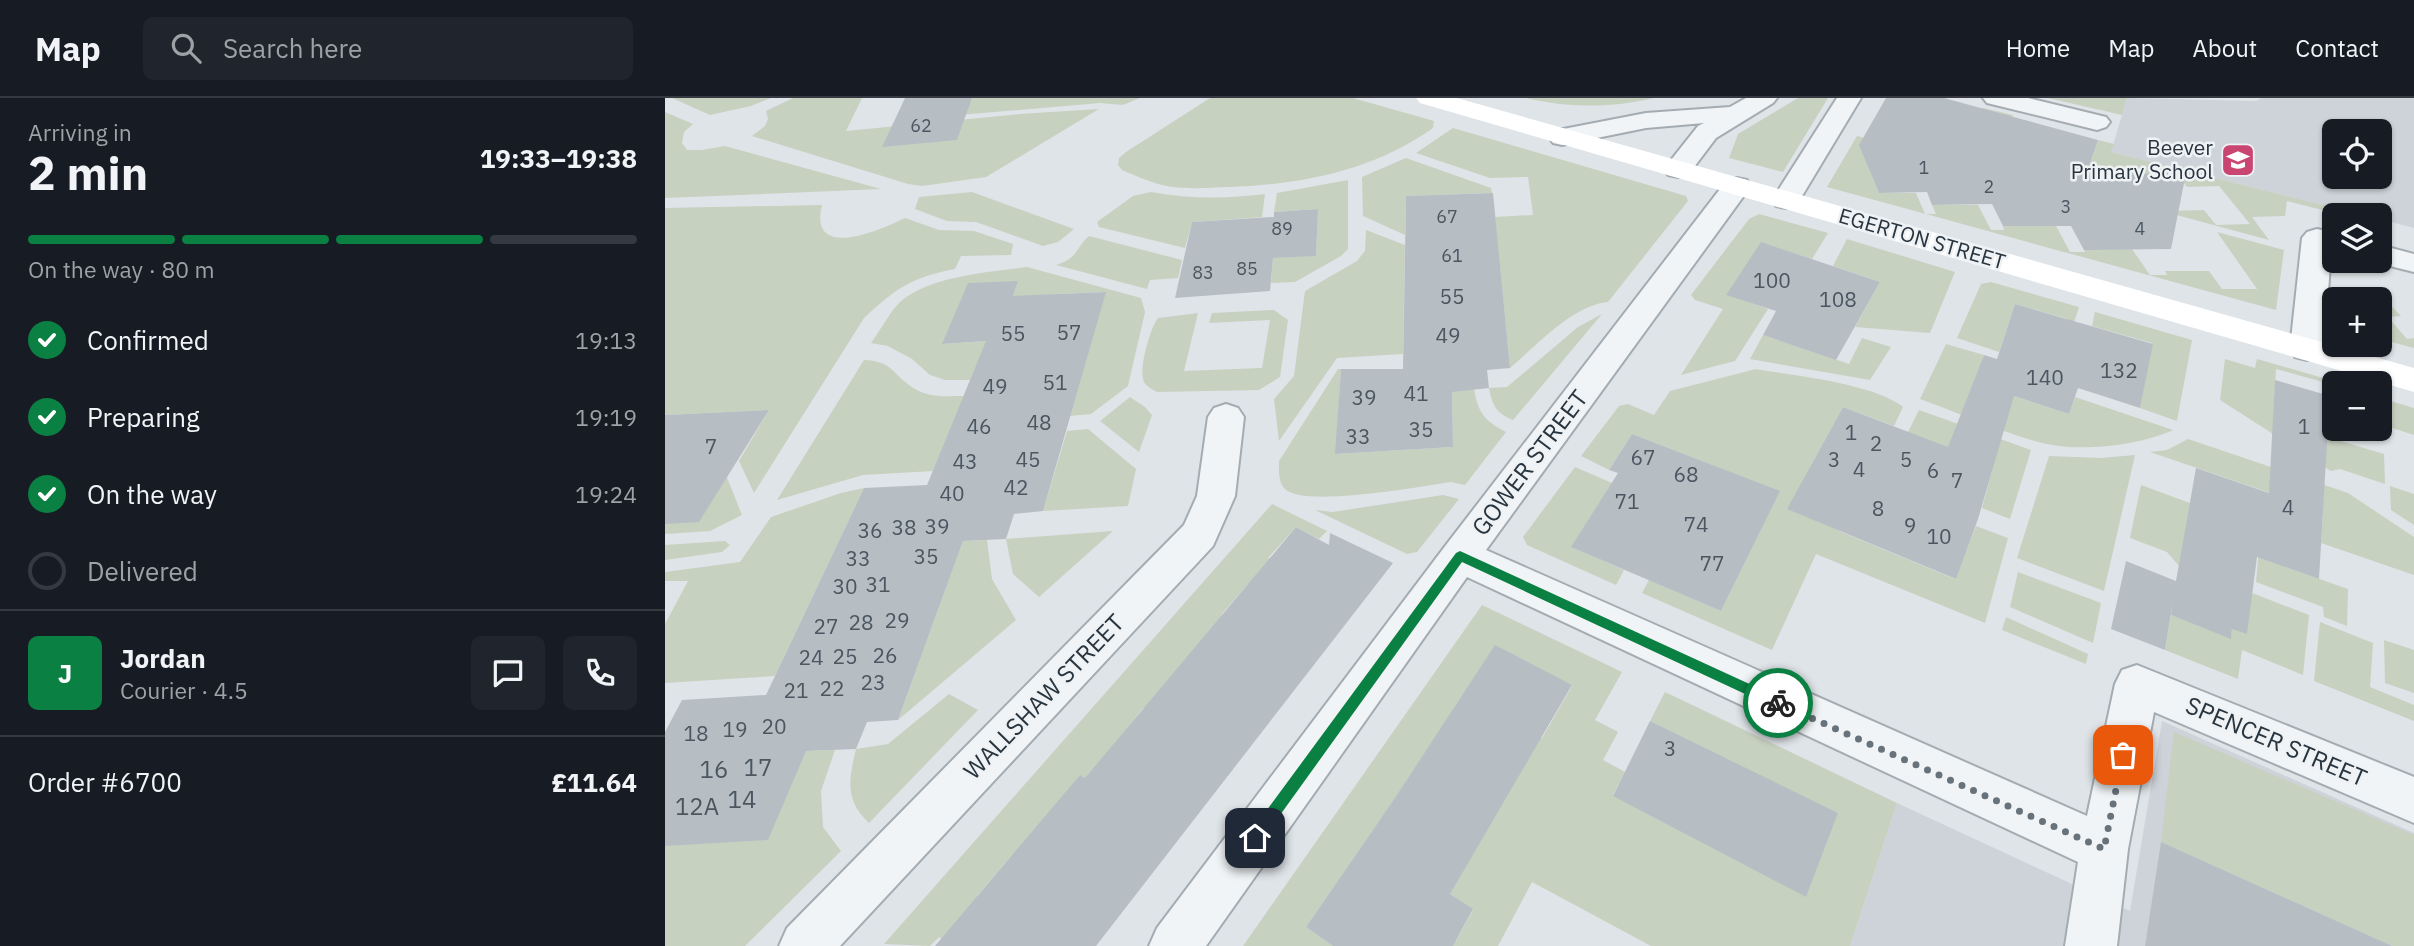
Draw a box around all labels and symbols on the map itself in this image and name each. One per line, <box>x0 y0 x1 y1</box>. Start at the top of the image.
house number: 62 <box>910 114 932 137</box>
place label: Beever Primary School <box>2071 133 2213 185</box>
school or university icon: Beever Primary School <box>2219 141 2257 179</box>
house number: 1 <box>1919 156 1929 179</box>
house number: 2 <box>1984 175 1994 198</box>
house number: 3 <box>2061 195 2071 218</box>
street label: EGERTON STREET <box>1836 201 2009 275</box>
house number: 67 <box>1436 205 1458 228</box>
house number: 89 <box>1271 217 1293 240</box>
house number: 4 <box>2135 217 2146 240</box>
house number: 61 <box>1441 244 1463 267</box>
house number: 85 <box>1236 257 1258 280</box>
house number: 83 <box>1192 261 1214 284</box>
house number: 100 <box>1753 266 1791 294</box>
house number: 55 <box>1439 282 1465 310</box>
house number: 108 <box>1819 285 1857 313</box>
house number: 57 <box>1056 318 1082 346</box>
house number: 55 <box>1000 319 1026 347</box>
house number: 49 <box>1435 321 1461 349</box>
house number: 132 <box>2100 356 2138 384</box>
house number: 140 <box>2026 363 2064 391</box>
house number: 51 <box>1042 368 1068 396</box>
house number: 49 <box>982 372 1008 400</box>
house number: 41 <box>1403 379 1429 407</box>
house number: 39 <box>1351 383 1377 411</box>
street label: GOWER STREET <box>1464 383 1595 542</box>
house number: 48 <box>1026 408 1052 436</box>
house number: 46 <box>966 412 992 440</box>
house number: 1 <box>2298 412 2310 440</box>
house number: 35 <box>1408 415 1434 443</box>
house number: 1 <box>1845 418 1857 446</box>
house number: 33 <box>1345 422 1371 450</box>
house number: 2 <box>1870 429 1882 457</box>
house number: 7 <box>705 432 717 460</box>
house number: 67 <box>1630 443 1656 471</box>
house number: 45 <box>1015 445 1041 473</box>
house number: 3 <box>1828 445 1840 473</box>
house number: 5 <box>1900 445 1912 473</box>
house number: 43 <box>952 447 978 475</box>
house number: 4 <box>1853 455 1865 483</box>
house number: 6 <box>1927 456 1939 484</box>
house number: 68 <box>1673 460 1699 488</box>
house number: 7 <box>1951 466 1963 494</box>
house number: 42 <box>1003 473 1029 501</box>
house number: 40 <box>939 479 965 507</box>
house number: 71 <box>1614 487 1640 515</box>
house number: 4 <box>2282 493 2294 521</box>
house number: 8 <box>1872 494 1884 522</box>
house number: 74 <box>1683 510 1709 538</box>
house number: 9 <box>1904 511 1916 539</box>
house number: 39 <box>924 512 950 540</box>
house number: 38 <box>891 513 917 541</box>
house number: 36 <box>857 516 883 544</box>
house number: 10 <box>1926 522 1952 550</box>
house number: 35 <box>913 542 939 570</box>
house number: 33 <box>845 544 871 572</box>
house number: 77 <box>1699 549 1725 577</box>
house number: 31 <box>865 570 891 598</box>
house number: 30 <box>832 572 858 600</box>
house number: 29 <box>884 606 910 634</box>
street label: WALLSHAW STREET <box>956 606 1131 786</box>
house number: 28 <box>848 608 874 636</box>
house number: 27 <box>813 612 839 640</box>
house number: 26 <box>872 641 898 669</box>
house number: 25 <box>832 642 858 670</box>
house number: 24 <box>798 643 824 671</box>
house number: 23 <box>860 668 886 696</box>
courier <box>1743 668 1813 738</box>
house number: 22 <box>819 674 845 702</box>
house number: 21 <box>783 676 809 704</box>
street label: SPENCER STREET <box>2181 688 2372 794</box>
house number: 20 <box>761 712 787 740</box>
house number: 19 <box>722 715 748 743</box>
house number: 18 <box>683 719 709 747</box>
pin <box>2093 725 2153 785</box>
house number: 3 <box>1664 734 1676 762</box>
house number: 17 <box>744 751 772 783</box>
house number: 16 <box>700 753 728 785</box>
house number: 14 <box>728 783 756 815</box>
house number: 12A <box>675 790 719 822</box>
pin <box>1225 808 1285 868</box>

